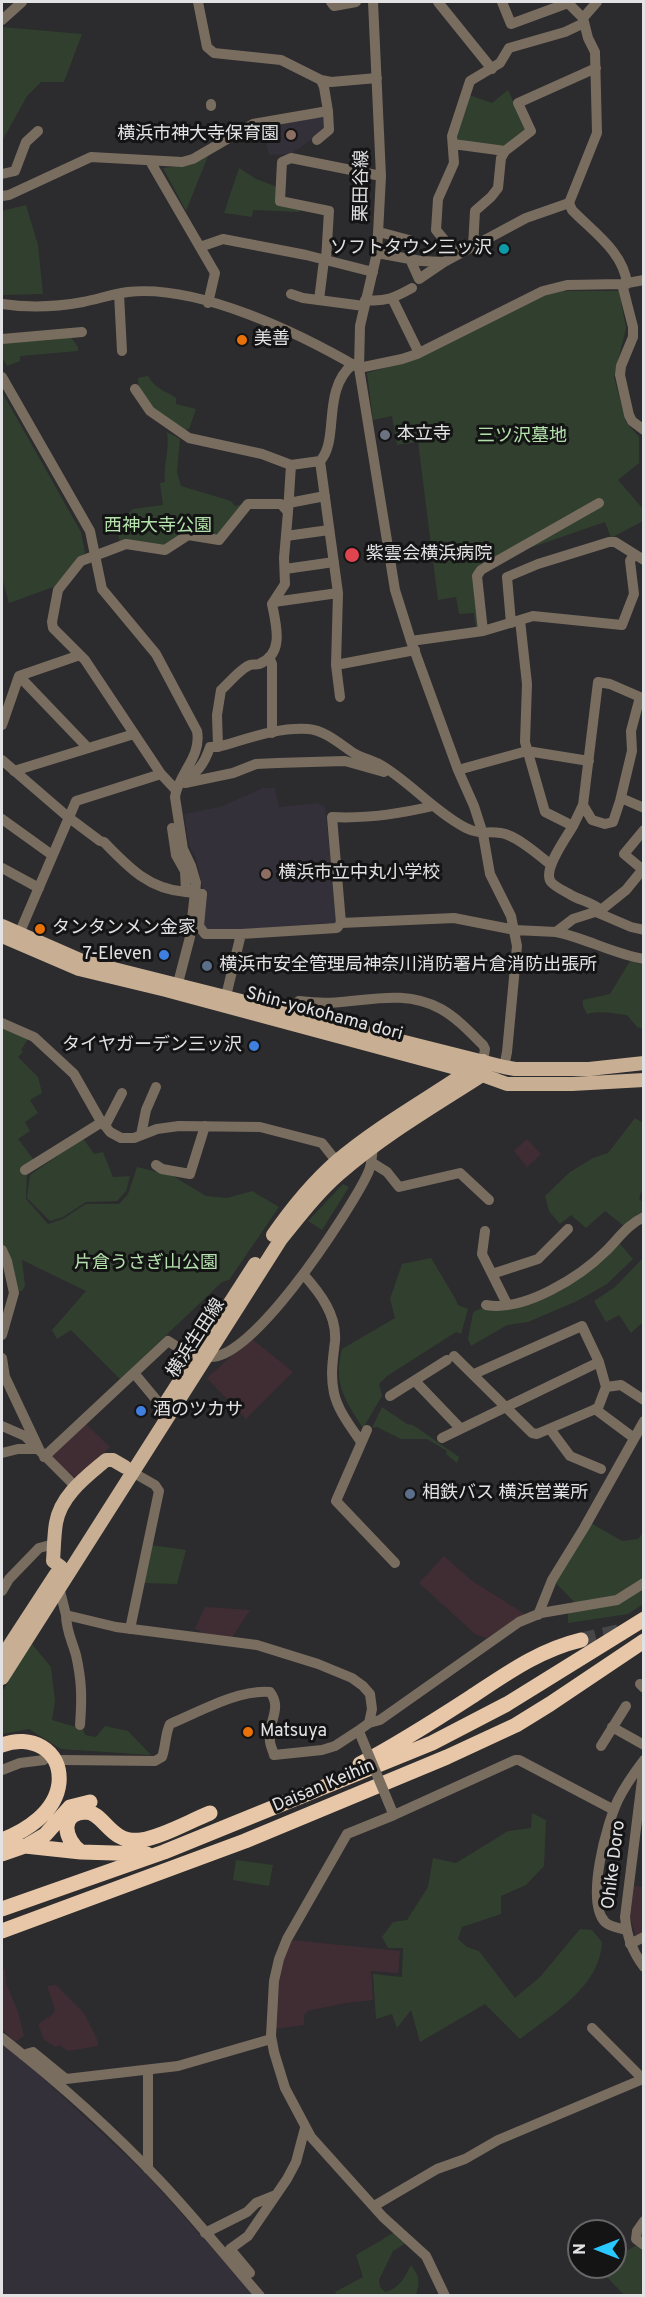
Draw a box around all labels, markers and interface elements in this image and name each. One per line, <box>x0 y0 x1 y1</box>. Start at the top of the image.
place label: 横浜市神大寺保育園 <box>117 124 279 146</box>
marker: 横浜市神大寺保育園 <box>284 128 298 142</box>
street label: 栗田谷線 <box>352 150 374 222</box>
place label: ソフトタウン三ッ沢 <box>330 238 492 260</box>
marker: ソフトタウン三ッ沢 <box>497 242 511 256</box>
place label: 美善 <box>254 329 290 351</box>
marker: 美善 <box>235 333 249 347</box>
place label: 本立寺 <box>397 424 451 446</box>
park label: 三ツ沢墓地 <box>477 426 567 448</box>
marker: 本立寺 <box>378 428 392 442</box>
park label: 西神大寺公園 <box>104 516 212 538</box>
place label: 紫雲会横浜病院 <box>366 544 492 566</box>
marker: 紫雲会横浜病院 <box>343 546 361 564</box>
place label: 横浜市立中丸小学校 <box>278 863 440 885</box>
marker: 横浜市立中丸小学校 <box>259 867 273 881</box>
place label: タンタンメン金家 <box>52 918 196 940</box>
marker: タンタンメン金家 <box>33 922 47 936</box>
place label: 7-Eleven <box>83 944 152 966</box>
marker: 7-Eleven <box>157 948 171 962</box>
place label: 横浜市安全管理局神奈川消防署片倉消防出張所 <box>219 955 597 977</box>
marker: 横浜市安全管理局神奈川消防署片倉消防出張所 <box>200 959 214 973</box>
street label: Shin-yokohama dori <box>243 984 405 1046</box>
place label: タイヤガーデン三ッ沢 <box>62 1035 242 1057</box>
marker: タイヤガーデン三ッ沢 <box>247 1039 261 1053</box>
park label: 片倉うさぎ山公園 <box>74 1253 218 1275</box>
street label: 横浜生田線 <box>163 1295 231 1383</box>
place label: 酒のツカサ <box>153 1400 243 1422</box>
marker: 酒のツカサ <box>134 1404 148 1418</box>
place label: 相鉄バス 横浜営業所 <box>422 1483 588 1505</box>
marker: 相鉄バス 横浜営業所 <box>403 1487 417 1501</box>
place label: Matsuya <box>260 1721 327 1743</box>
marker: Matsuya <box>241 1725 255 1739</box>
street label: Daisan Keihin <box>270 1756 378 1818</box>
street label: Ohike Doro <box>599 1819 631 1911</box>
north arrow <box>567 2219 627 2279</box>
text: N <box>571 2243 591 2255</box>

